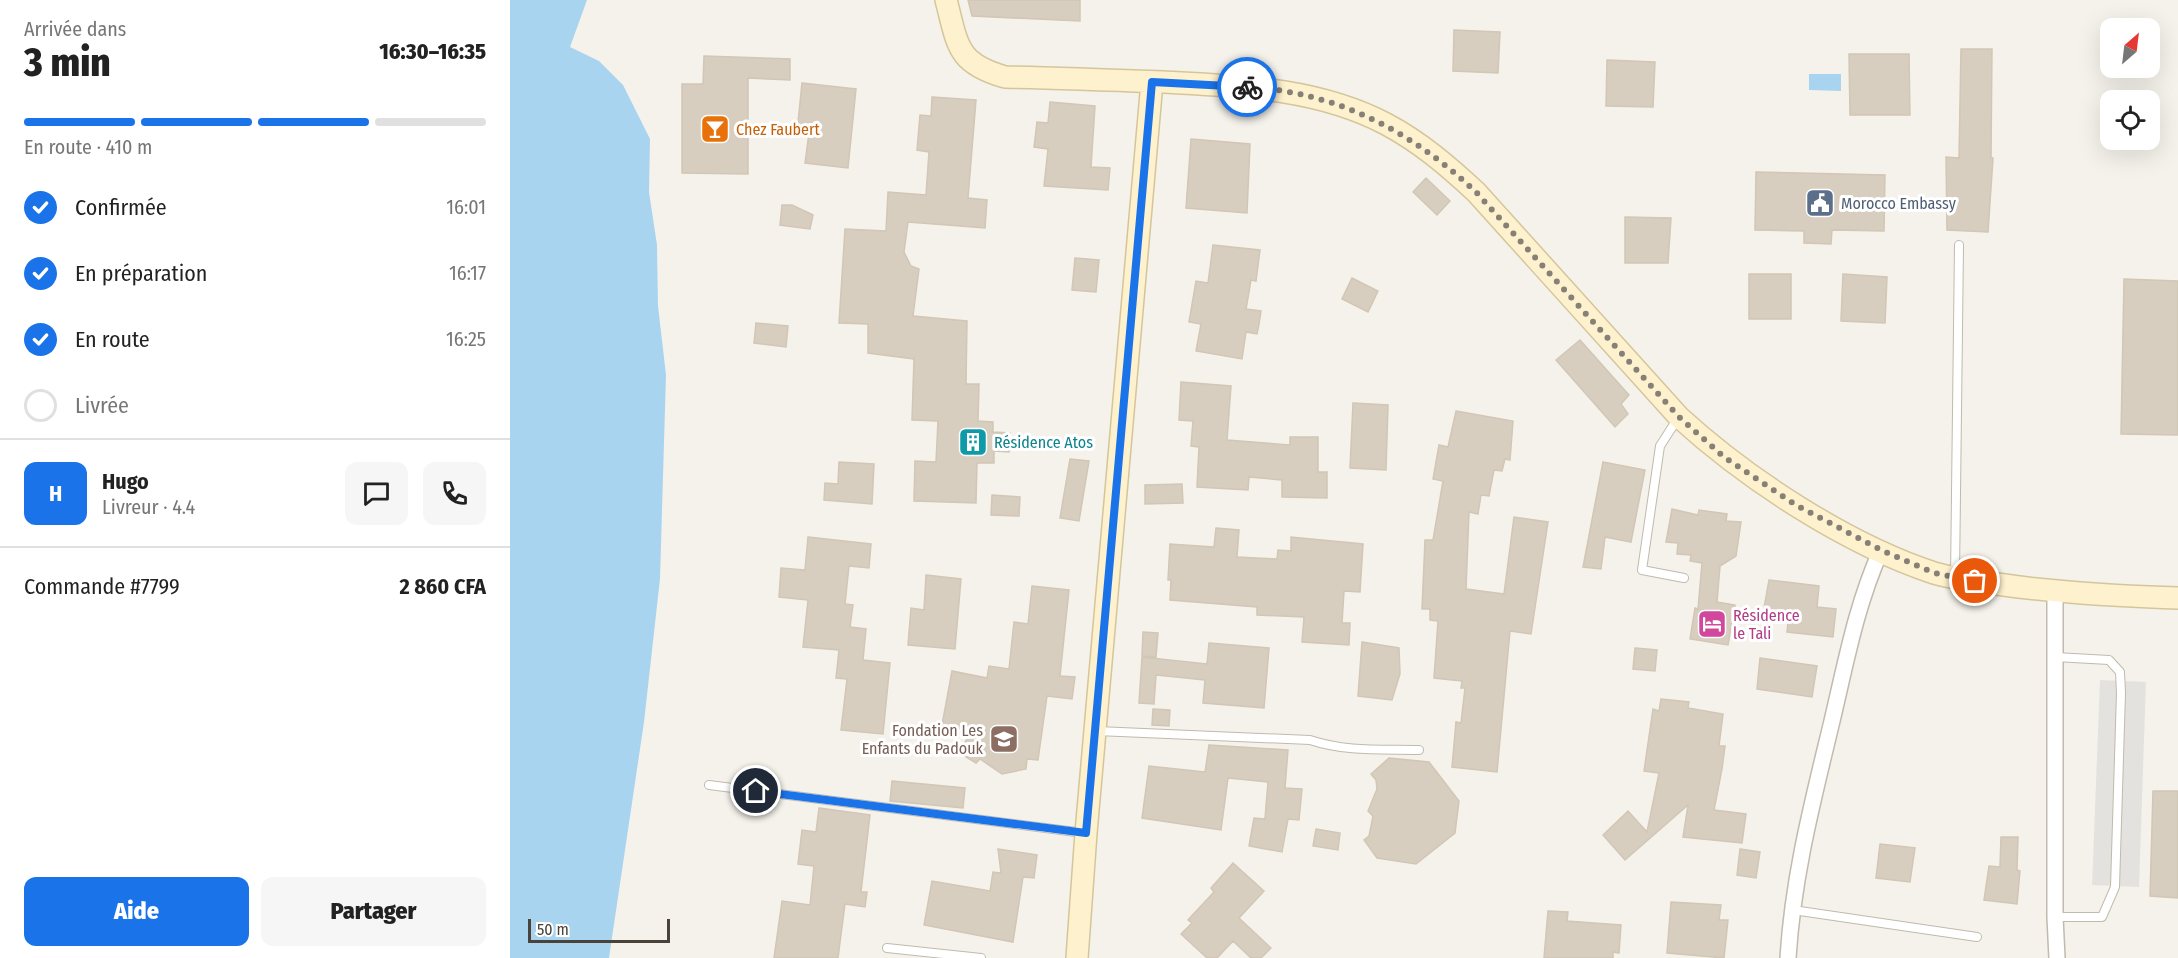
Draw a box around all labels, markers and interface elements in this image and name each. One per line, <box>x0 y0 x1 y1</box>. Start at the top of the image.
text: Arrivée dans <box>24 17 126 41</box>
north arrow <box>2100 18 2160 78</box>
map controls <box>2100 18 2160 150</box>
text: 16:30–16:35 <box>379 38 486 65</box>
text: 3 min <box>24 40 111 86</box>
courier <box>1217 57 1277 117</box>
icon: bike <box>1231 71 1264 104</box>
button: locate <box>2100 90 2160 150</box>
bar icon: Chez Faubert <box>699 113 731 145</box>
place label: Chez Faubert <box>736 120 821 139</box>
text: En route · 410 m <box>24 135 152 159</box>
public building icon: Morocco Embassy <box>1804 187 1836 219</box>
icon: check <box>24 191 57 224</box>
text: Confirmée <box>75 194 167 221</box>
place label: Morocco Embassy <box>1841 194 1957 213</box>
text: 16:01 <box>446 195 486 219</box>
icon: check <box>24 257 57 290</box>
text: En préparation <box>75 260 207 287</box>
text: 16:17 <box>449 261 486 285</box>
icon: check <box>24 323 57 356</box>
text: En route <box>75 326 150 353</box>
text: 16:25 <box>446 327 486 351</box>
text: Livrée <box>75 392 129 419</box>
building icon: Résidence Atos <box>957 426 989 458</box>
place label: Résidence Atos <box>994 433 1093 452</box>
button: chat <box>345 462 408 525</box>
button: phone <box>423 462 486 525</box>
text: Hugo <box>102 468 149 495</box>
text: H <box>49 480 62 507</box>
text: Livreur · 4.4 <box>102 495 195 519</box>
pin <box>1949 555 2000 606</box>
icon: bag <box>1958 564 1991 597</box>
text: Commande #7799 <box>24 573 180 600</box>
text: 2 860 CFA <box>399 573 486 600</box>
place label: Résidence le Tali <box>1733 606 1800 643</box>
hotel icon: Résidence le Tali <box>1696 608 1728 640</box>
place label: Fondation Les Enfants du Padouk <box>862 721 984 758</box>
school or university icon: Fondation Les Enfants du Padouk <box>988 723 1020 755</box>
pin <box>730 765 781 816</box>
icon: home <box>739 774 772 807</box>
button: Aide <box>24 877 249 946</box>
button: Partager <box>261 877 486 946</box>
scale bar <box>528 916 670 944</box>
text: 50 m <box>537 920 569 939</box>

